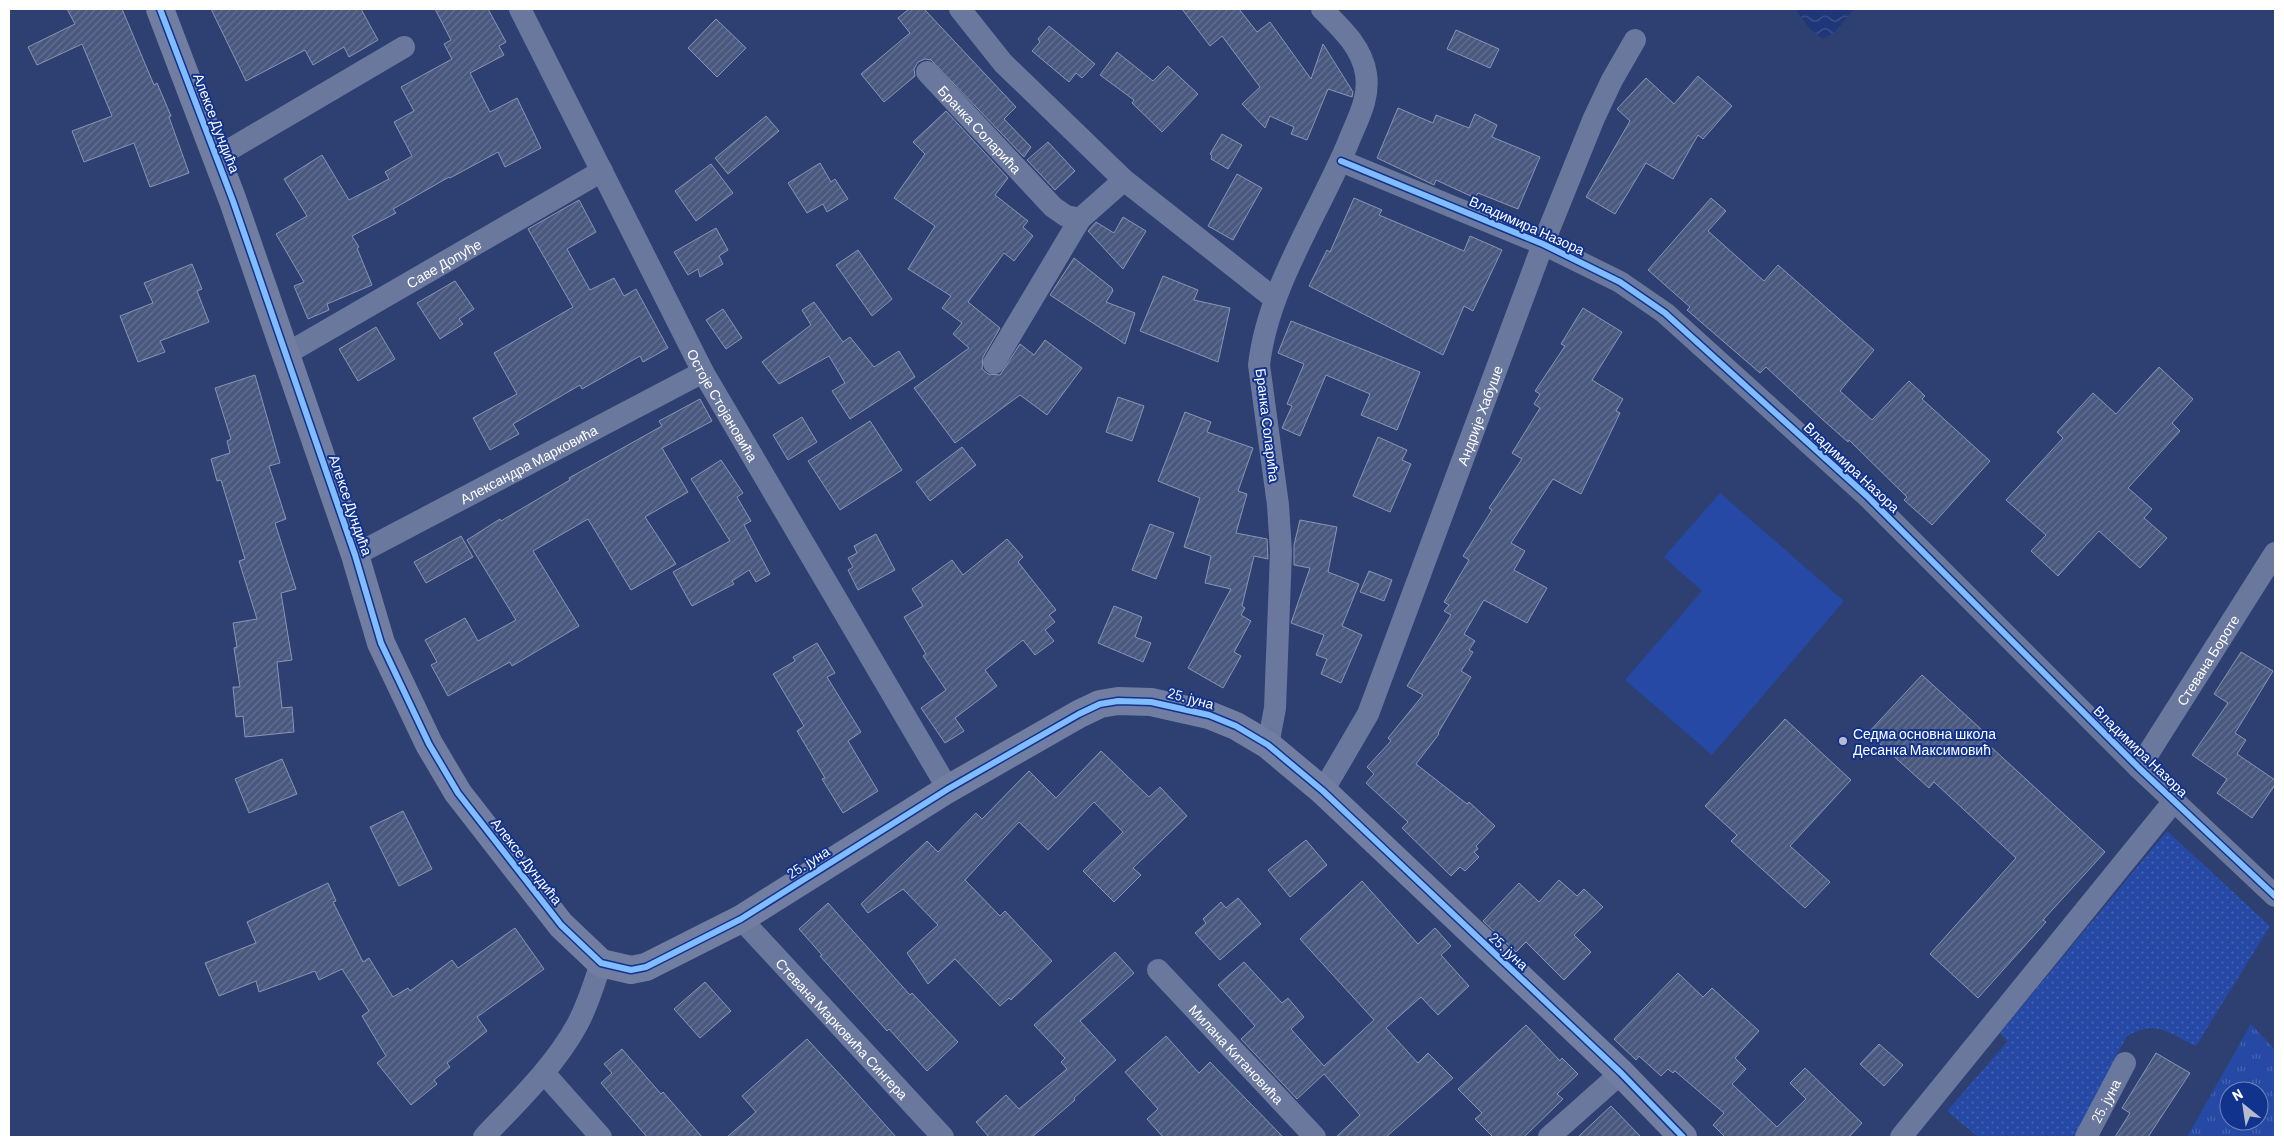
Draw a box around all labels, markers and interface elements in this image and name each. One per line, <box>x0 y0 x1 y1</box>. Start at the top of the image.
street label: Алексе Дундића <box>190 71 244 175</box>
street label: Бранка Соларића <box>935 81 1026 177</box>
street label: Владимира Назора <box>1467 192 1587 258</box>
street label: Саве Допуђе <box>403 234 484 291</box>
street label: Остоје Стојановића <box>684 346 762 464</box>
street label: Андрије Хабуше <box>1453 363 1506 468</box>
street label: Бранка Соларића <box>1253 367 1283 483</box>
street label: Владимира Назора <box>1801 418 1903 516</box>
street label: Александра Марковића <box>457 421 600 507</box>
street label: Алексе Дундића <box>326 452 376 558</box>
street label: Стевана Бороте <box>2172 611 2243 708</box>
street label: 25. јуна <box>1166 684 1216 712</box>
street label: Владимира Назора <box>2090 702 2192 800</box>
place label: Седма основна школа Десанка Максимовић <box>1853 725 1996 758</box>
marker: Седма основна школа Десанка Максимовић <box>1837 735 1849 747</box>
street label: Алексе Дундића <box>488 814 566 908</box>
street label: 25. јуна <box>784 842 833 882</box>
street label: 25. јуна <box>1486 929 1532 973</box>
street label: Стевана Марковића Сингера <box>773 954 912 1103</box>
street label: Милана Китановића <box>1186 1001 1288 1107</box>
street label: 25. јуна <box>2087 1076 2124 1126</box>
north arrow <box>2219 1081 2269 1131</box>
text: N <box>2229 1085 2246 1104</box>

